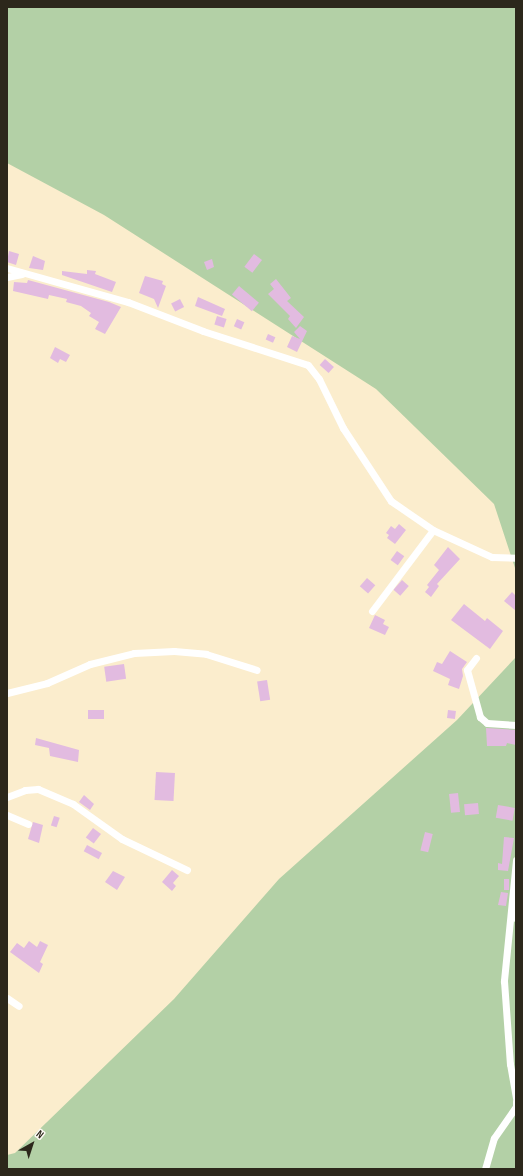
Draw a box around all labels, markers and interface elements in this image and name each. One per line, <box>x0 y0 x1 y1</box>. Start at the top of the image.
north arrow <box>12 1124 52 1164</box>
text: N <box>33 1127 46 1141</box>

